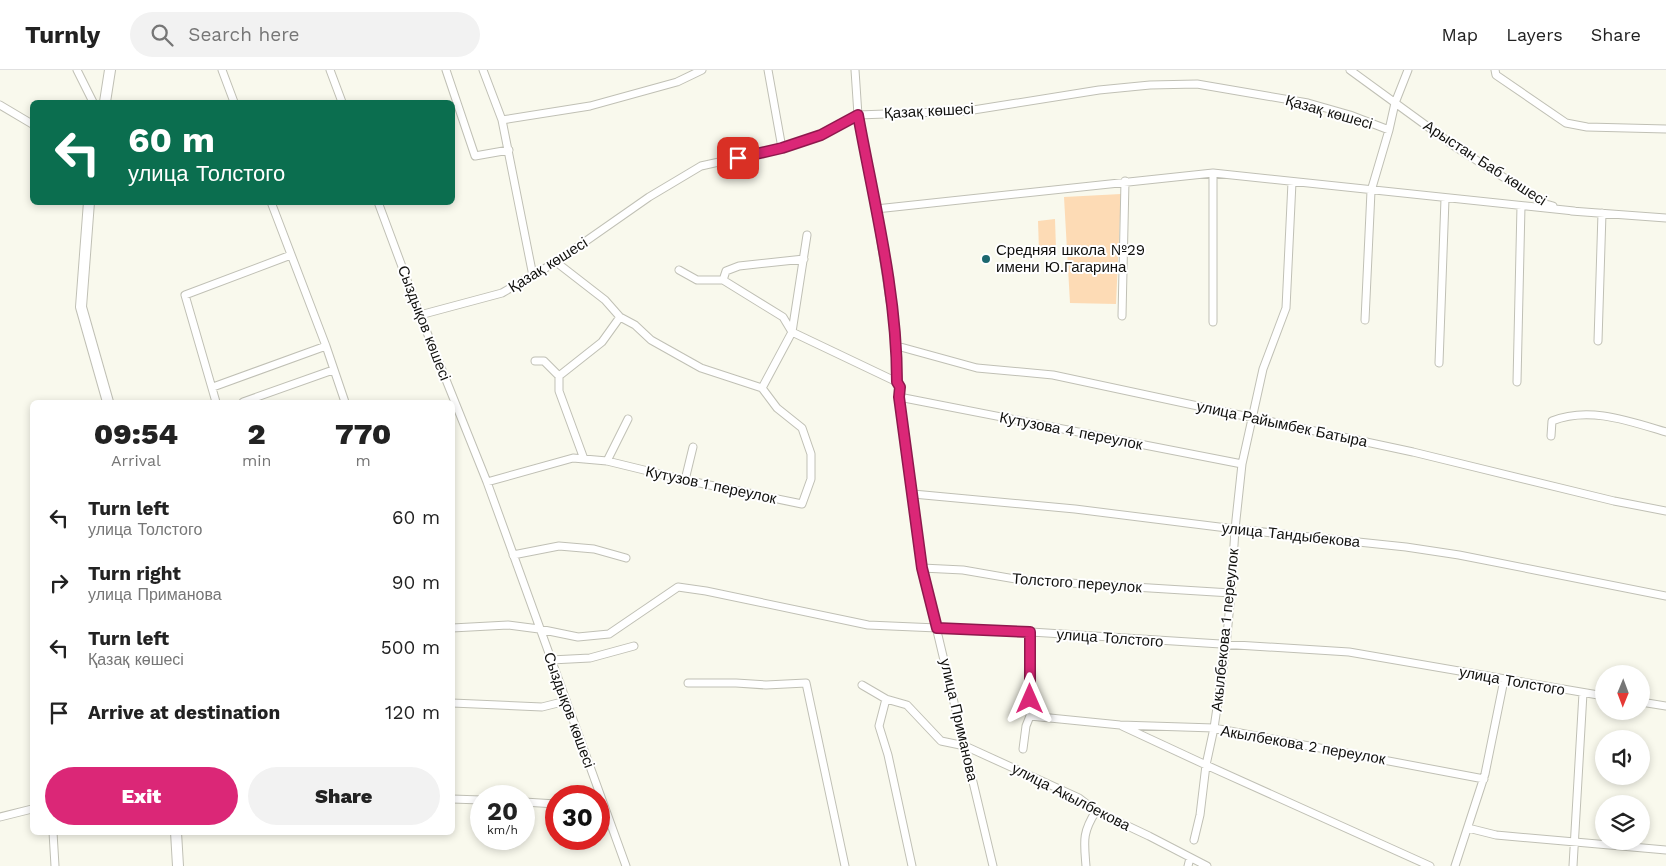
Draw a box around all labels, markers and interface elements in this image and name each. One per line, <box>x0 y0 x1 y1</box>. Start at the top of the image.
search box <box>130 12 480 57</box>
text: Turnly <box>25 21 100 49</box>
icon: search <box>148 21 176 49</box>
text: Search here <box>188 23 300 46</box>
text: Map <box>1441 24 1478 45</box>
text: Layers <box>1506 24 1563 45</box>
text: Share <box>1591 24 1641 45</box>
street label: Қазақ көшесі <box>1283 91 1375 133</box>
street label: Қазақ көшесі <box>884 100 974 122</box>
street label: Арыстан Баб көшесі <box>1420 116 1550 210</box>
text: 60 m <box>128 119 215 161</box>
icon: left <box>45 120 110 185</box>
pin <box>717 137 759 179</box>
icon: arrive <box>724 144 752 172</box>
text: улица Толстого <box>128 161 285 186</box>
street label: Қазақ көшесі <box>505 234 591 296</box>
place label: Средняя школа №29 имени Ю.Гагарина <box>996 241 1145 276</box>
marker: Средняя школа №29 имени Ю.Гагарина <box>980 253 992 265</box>
street label: Сыздықов көшесі <box>394 263 454 383</box>
street label: улица Райымбек Батыра <box>1195 397 1370 451</box>
street label: Кутузова 4 переулок <box>998 408 1144 454</box>
text: 09:54 <box>94 416 178 451</box>
text: 2 <box>248 416 266 451</box>
text: 770 <box>335 416 391 451</box>
text: Arrival <box>111 451 161 470</box>
text: min <box>242 451 271 470</box>
text: m <box>356 451 371 470</box>
street label: Кутузов 1 переулок <box>644 462 779 508</box>
text: Turn left <box>88 497 169 520</box>
icon: left <box>45 504 73 532</box>
text: 60 m <box>392 506 440 529</box>
street label: улица Тандыбекова <box>1221 519 1362 551</box>
text: улица Толстого <box>88 520 202 539</box>
street label: Акылбекова 1 переулок <box>1207 547 1243 712</box>
text: Turn right <box>88 562 181 585</box>
icon: right <box>45 569 73 597</box>
street label: Толстого переулок <box>1012 569 1143 597</box>
text: 90 m <box>392 571 440 594</box>
text: улица Приманова <box>88 585 222 604</box>
street label: улица Толстого <box>1056 625 1164 651</box>
text: Turn left <box>88 627 169 650</box>
icon: left <box>45 634 73 662</box>
text: 500 m <box>381 636 440 659</box>
text: Қазақ көшесі <box>88 650 184 669</box>
street label: Сыздықов көшесі <box>540 650 598 770</box>
street label: улица Приманова <box>936 657 982 784</box>
street label: улица Толстого <box>1458 663 1566 699</box>
north arrow <box>1595 665 1650 720</box>
map controls <box>1595 665 1650 850</box>
position arrow <box>1003 672 1055 724</box>
icon: arrive <box>45 699 73 727</box>
text: Arrive at destination <box>88 701 280 724</box>
text: 120 m <box>385 701 440 724</box>
street label: Акылбекова 2 переулок <box>1219 722 1387 768</box>
button: sound <box>1595 730 1650 785</box>
street label: улица Акылбекова <box>1009 759 1134 835</box>
button: Exit <box>45 767 238 825</box>
button: Share <box>248 767 440 825</box>
speed limit sign: 30 <box>545 785 610 850</box>
button: layers <box>1595 795 1650 850</box>
text: 20 <box>487 797 518 826</box>
text: km/h <box>487 823 518 837</box>

